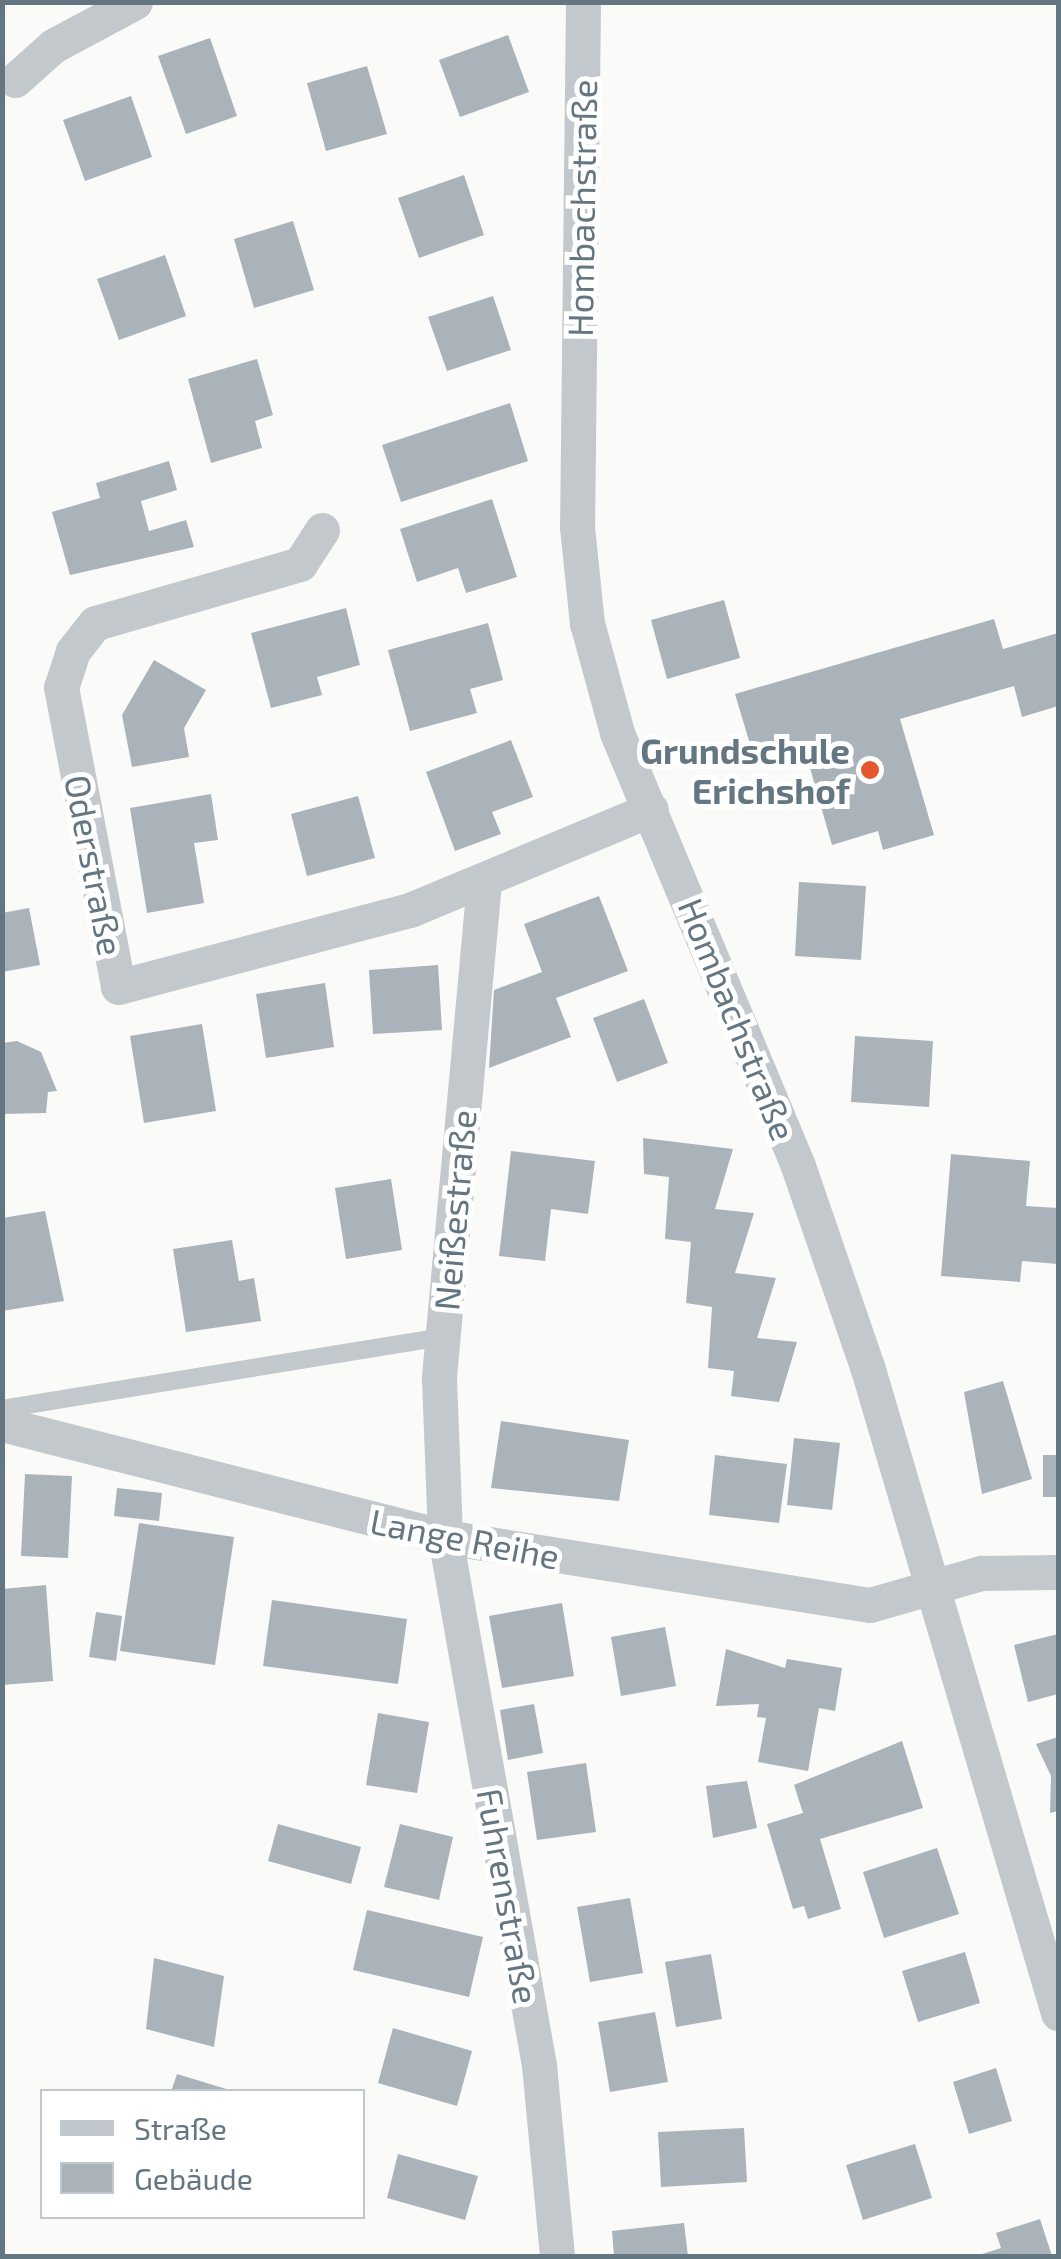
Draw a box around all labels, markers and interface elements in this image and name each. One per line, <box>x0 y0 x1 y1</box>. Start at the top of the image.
street label: Hombachstraße <box>558 79 604 337</box>
place label: Grundschule Erichshof <box>640 729 850 811</box>
marker: Grundschule Erichshof <box>859 759 881 781</box>
street label: Oderstraße <box>57 771 133 959</box>
street label: Hombachstraße <box>670 892 806 1146</box>
street label: Neißestraße <box>424 1108 484 1312</box>
street label: Lange Reihe <box>367 1499 563 1577</box>
street label: Fuhrenstraße <box>469 1785 549 2007</box>
legend <box>40 2089 365 2219</box>
text: Straße <box>134 2110 227 2146</box>
text: Gebäude <box>134 2160 253 2196</box>

